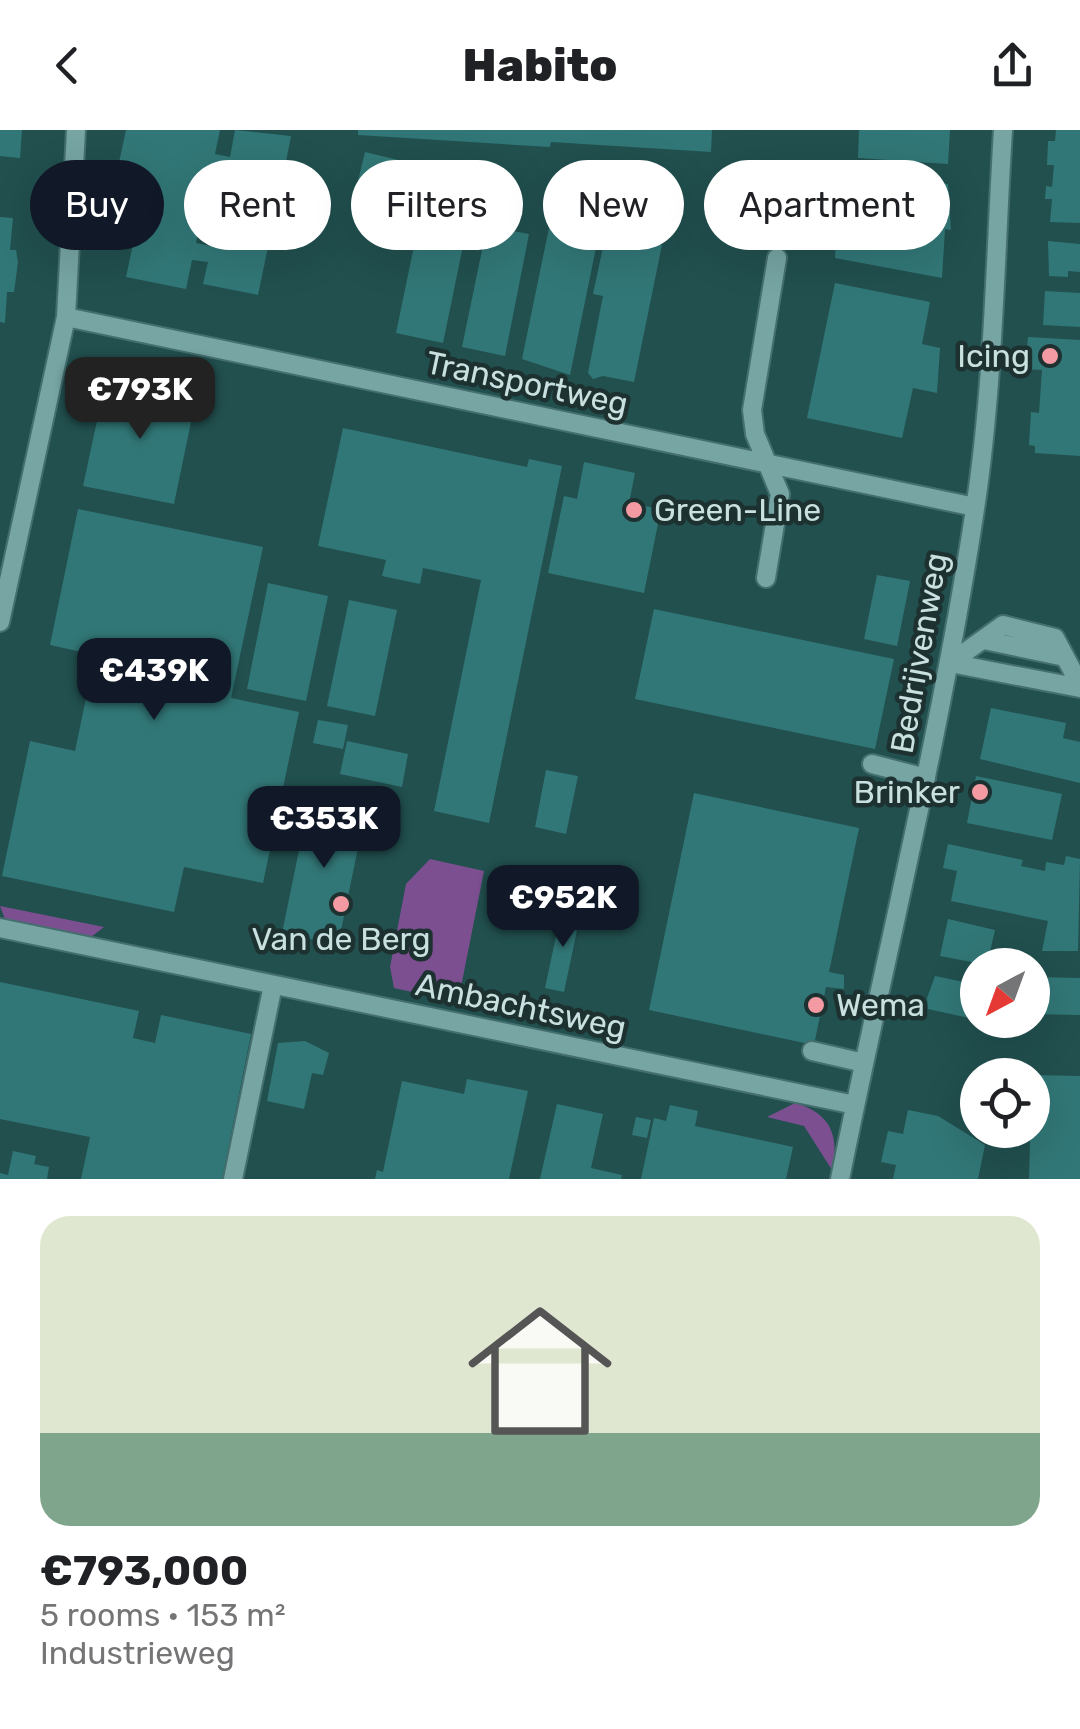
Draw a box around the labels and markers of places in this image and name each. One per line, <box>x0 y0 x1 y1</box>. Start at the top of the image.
place label: Icing <box>957 337 1030 375</box>
marker: Icing <box>1039 345 1061 367</box>
pin: €793K <box>70 357 210 442</box>
place label: Green-Line <box>654 491 821 529</box>
marker: Green-Line <box>623 499 645 521</box>
pin: €439K <box>84 638 224 723</box>
place label: Brinker <box>854 773 960 811</box>
marker: Brinker <box>969 781 991 803</box>
pin: €353K <box>254 786 394 871</box>
pin: €952K <box>493 865 633 950</box>
marker: Van de Berg <box>330 893 352 915</box>
place label: Van de Berg <box>251 920 431 958</box>
place label: Wema <box>836 986 925 1024</box>
marker: Wema <box>805 994 827 1016</box>

